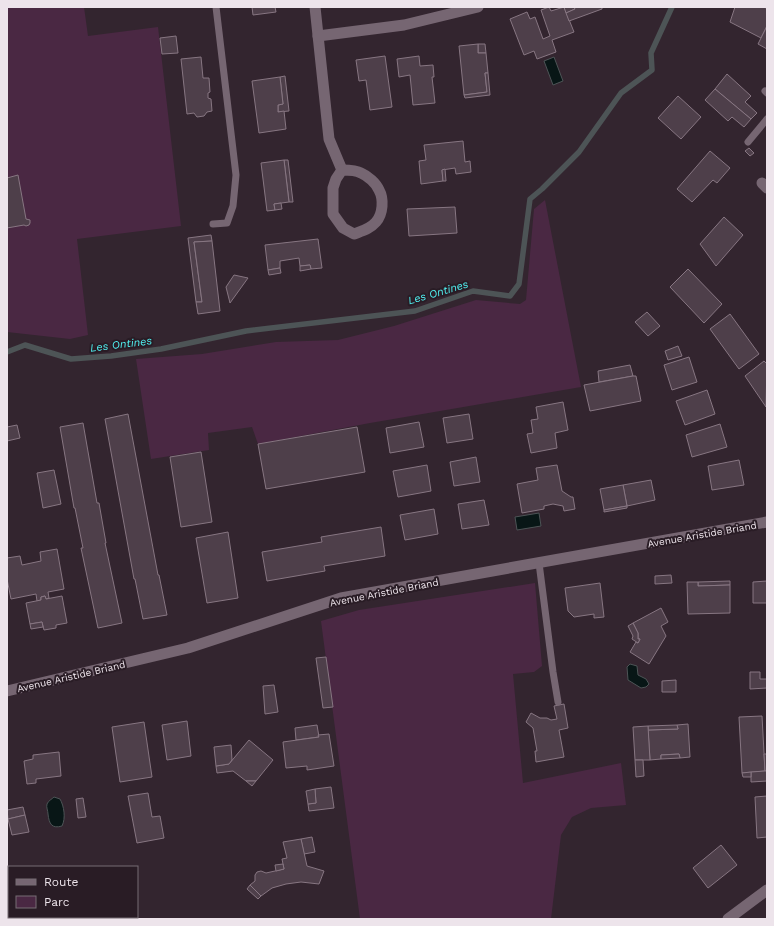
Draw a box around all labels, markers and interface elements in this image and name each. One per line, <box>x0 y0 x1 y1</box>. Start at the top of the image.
water label: Les Ontines <box>406 278 470 307</box>
water label: Les Ontines <box>89 334 153 355</box>
street label: Avenue Aristide Briand <box>647 519 758 550</box>
street label: Avenue Aristide Briand <box>329 577 439 608</box>
street label: Avenue Aristide Briand <box>16 659 126 694</box>
legend <box>8 866 138 918</box>
text: Route <box>44 875 78 889</box>
text: Parc <box>44 895 70 909</box>

